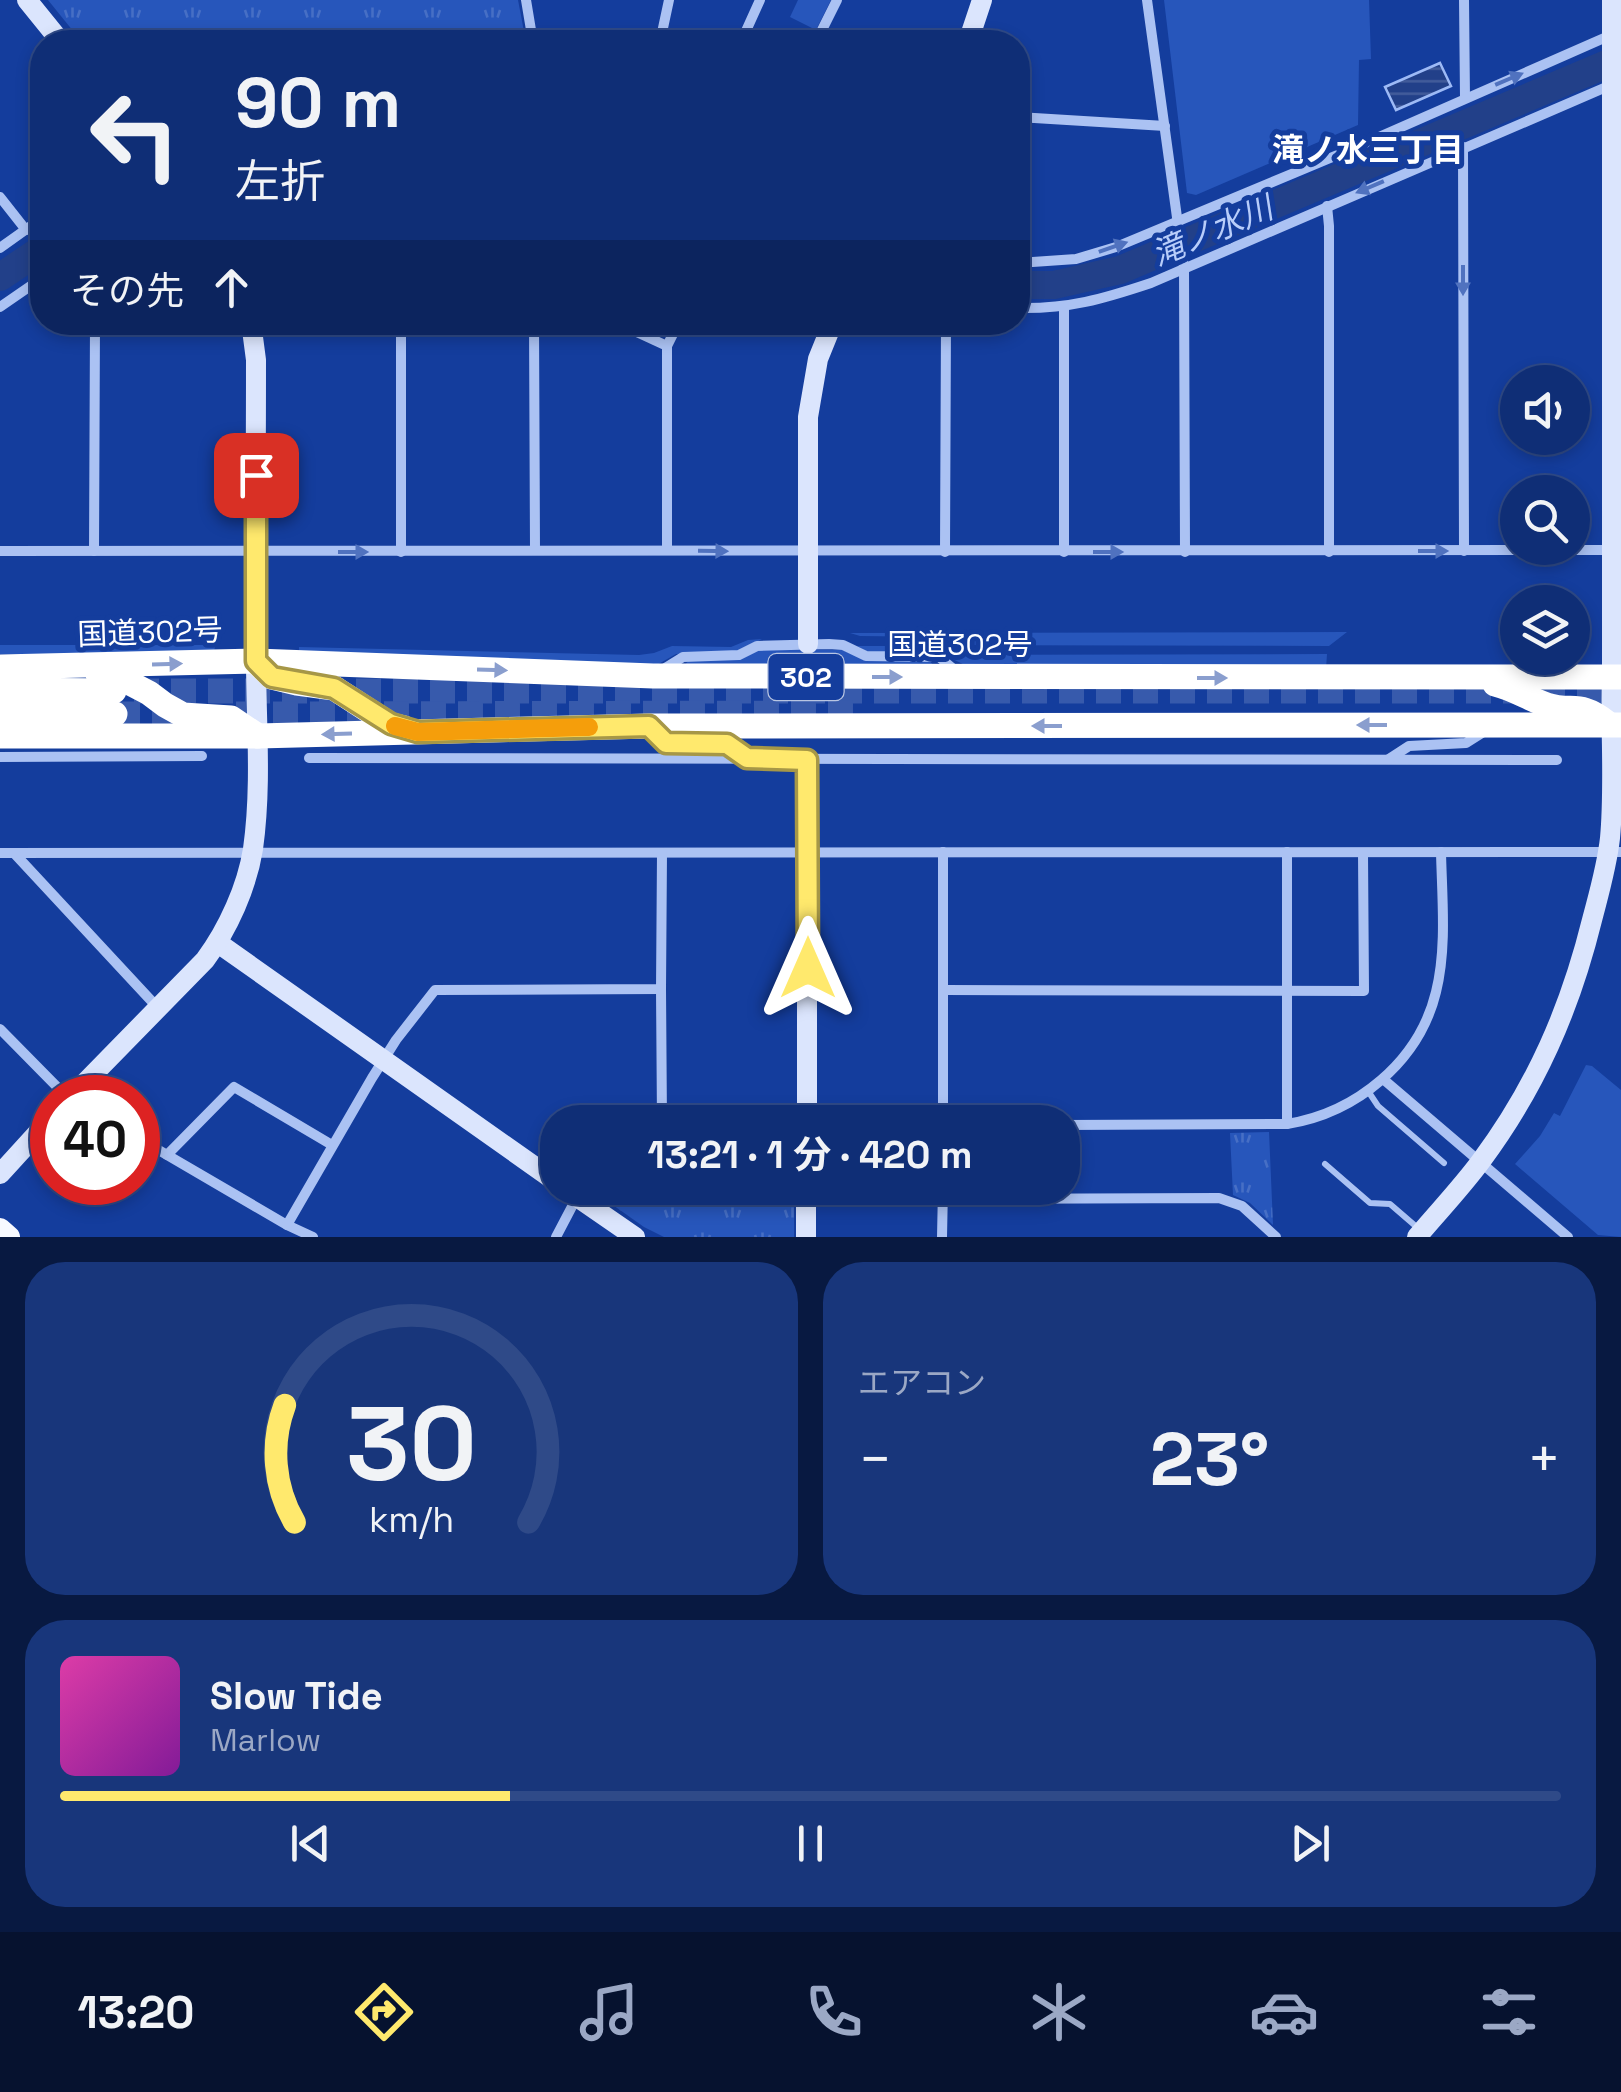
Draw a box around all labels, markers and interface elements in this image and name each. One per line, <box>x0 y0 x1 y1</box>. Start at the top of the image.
text: 90 m <box>235 58 401 147</box>
icon: left <box>70 70 200 200</box>
one-way arrow <box>1494 71 1524 87</box>
district label: 滝ノ水三丁目 <box>1272 130 1464 170</box>
text: 左折 <box>235 153 325 210</box>
one-way arrow <box>1355 179 1385 195</box>
water label: 滝ノ水川 <box>1145 186 1281 274</box>
one-way arrow <box>1098 239 1128 254</box>
icon: ahead <box>204 260 259 315</box>
one-way arrow <box>1455 264 1471 296</box>
text: その先 <box>70 267 184 315</box>
map controls <box>1500 365 1590 675</box>
button: sound <box>1500 365 1590 455</box>
pin <box>214 433 299 518</box>
icon: arrive <box>229 448 284 503</box>
button: search <box>1500 475 1590 565</box>
one-way arrow <box>697 543 729 559</box>
one-way arrow <box>1417 543 1449 559</box>
one-way arrow <box>337 544 369 560</box>
one-way arrow <box>1092 544 1124 560</box>
button: layers <box>1500 585 1590 675</box>
street label: 国道302号 <box>77 610 223 654</box>
street label: 国道302号 <box>887 625 1033 664</box>
road number: 302 <box>768 654 844 700</box>
one-way arrow <box>152 656 184 672</box>
one-way arrow <box>477 663 509 679</box>
one-way arrow <box>872 669 904 685</box>
one-way arrow <box>1197 670 1229 686</box>
one-way arrow <box>1356 717 1388 733</box>
one-way arrow <box>1031 718 1063 734</box>
one-way arrow <box>321 727 353 743</box>
position arrow <box>756 916 860 1020</box>
speed limit sign: 40 <box>30 1075 160 1205</box>
text: 13:21 · 1 分 · 420 m <box>648 1131 972 1179</box>
text: エアコン <box>858 1363 986 1403</box>
text: 30 <box>346 1378 477 1510</box>
text: 23° <box>1150 1411 1269 1507</box>
text: − <box>858 1424 892 1494</box>
text: + <box>1527 1424 1561 1494</box>
text: km/h <box>369 1497 454 1542</box>
text: Slow Tide <box>210 1672 383 1720</box>
text: Marlow <box>210 1720 321 1760</box>
icon: previous <box>283 1816 338 1871</box>
icon: pause <box>783 1816 838 1871</box>
icon: next <box>1283 1816 1338 1871</box>
icon: directions <box>349 1977 419 2047</box>
icon: music <box>574 1977 644 2047</box>
icon: phone <box>799 1977 869 2047</box>
icon: climate <box>1024 1977 1094 2047</box>
icon: car <box>1249 1977 1319 2047</box>
icon: filters <box>1474 1977 1544 2047</box>
text: 13:20 <box>77 1984 194 2041</box>

